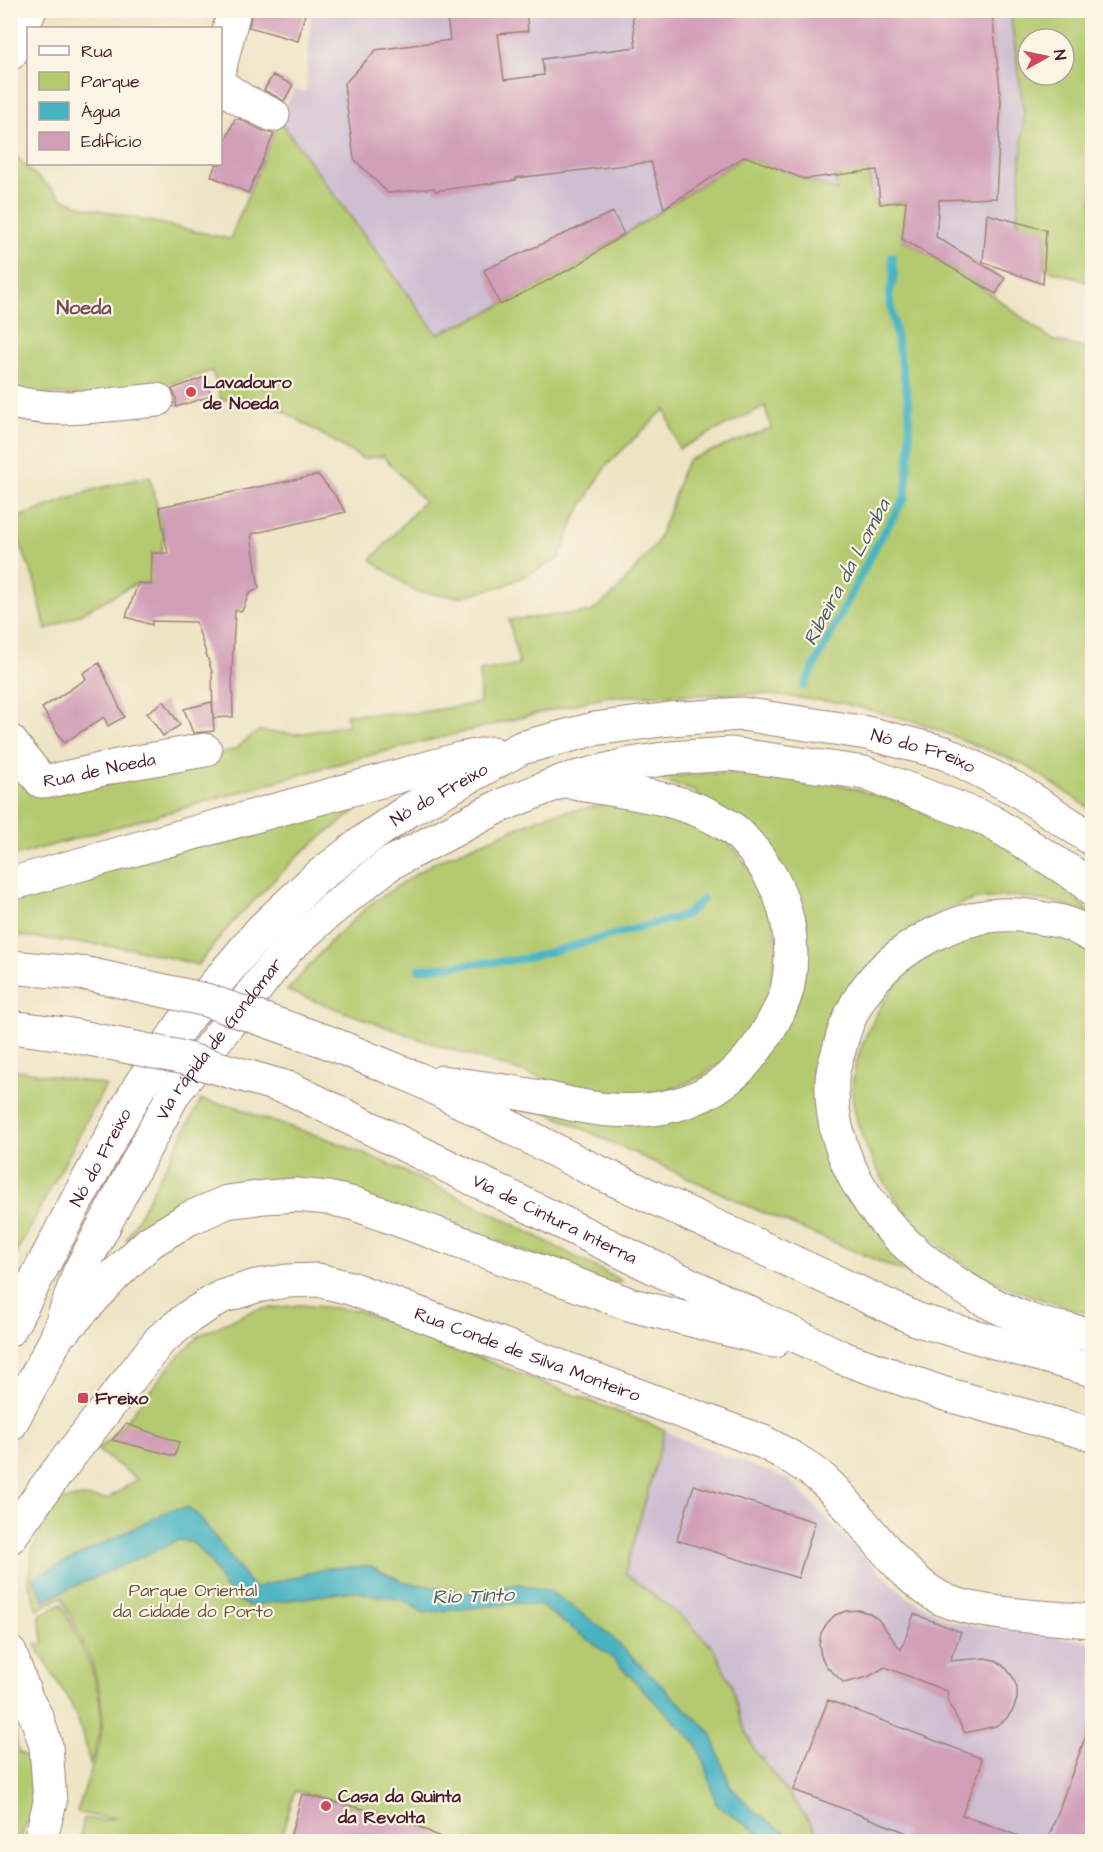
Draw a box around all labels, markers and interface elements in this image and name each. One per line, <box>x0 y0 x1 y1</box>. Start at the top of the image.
legend <box>27 27 222 165</box>
north arrow <box>1016 27 1076 87</box>
text: Rua <box>81 39 112 64</box>
text: N <box>1048 48 1071 61</box>
text: Parque <box>81 69 140 94</box>
text: Água <box>81 99 120 125</box>
text: Edifício <box>81 129 141 154</box>
district label: Noeda <box>56 294 112 322</box>
place label: Lavadouro de Noeda <box>202 370 293 416</box>
marker: Lavadouro de Noeda <box>184 385 198 399</box>
water label: Ribeira da Lomba <box>796 494 898 651</box>
street label: Nó do Freixo <box>868 723 980 779</box>
street label: Rua de Noeda <box>42 747 157 794</box>
street label: Nó do Freixo <box>385 757 492 832</box>
street label: Via rápida de Gondomar <box>150 953 289 1125</box>
street label: Nó do Freixo <box>64 1104 138 1211</box>
street label: Via de Cintura Interna <box>468 1168 641 1270</box>
street label: Rua Conde de Silva Monteiro <box>411 1301 644 1408</box>
place label: Freixo <box>95 1386 149 1411</box>
marker: Freixo <box>76 1391 90 1405</box>
park label: Parque Oriental da cidade do Porto <box>113 1578 273 1624</box>
water label: Rio Tinto <box>432 1581 516 1611</box>
place label: Casa da Quinta da Revolta <box>337 1784 462 1830</box>
marker: Casa da Quinta da Revolta <box>319 1799 333 1813</box>

